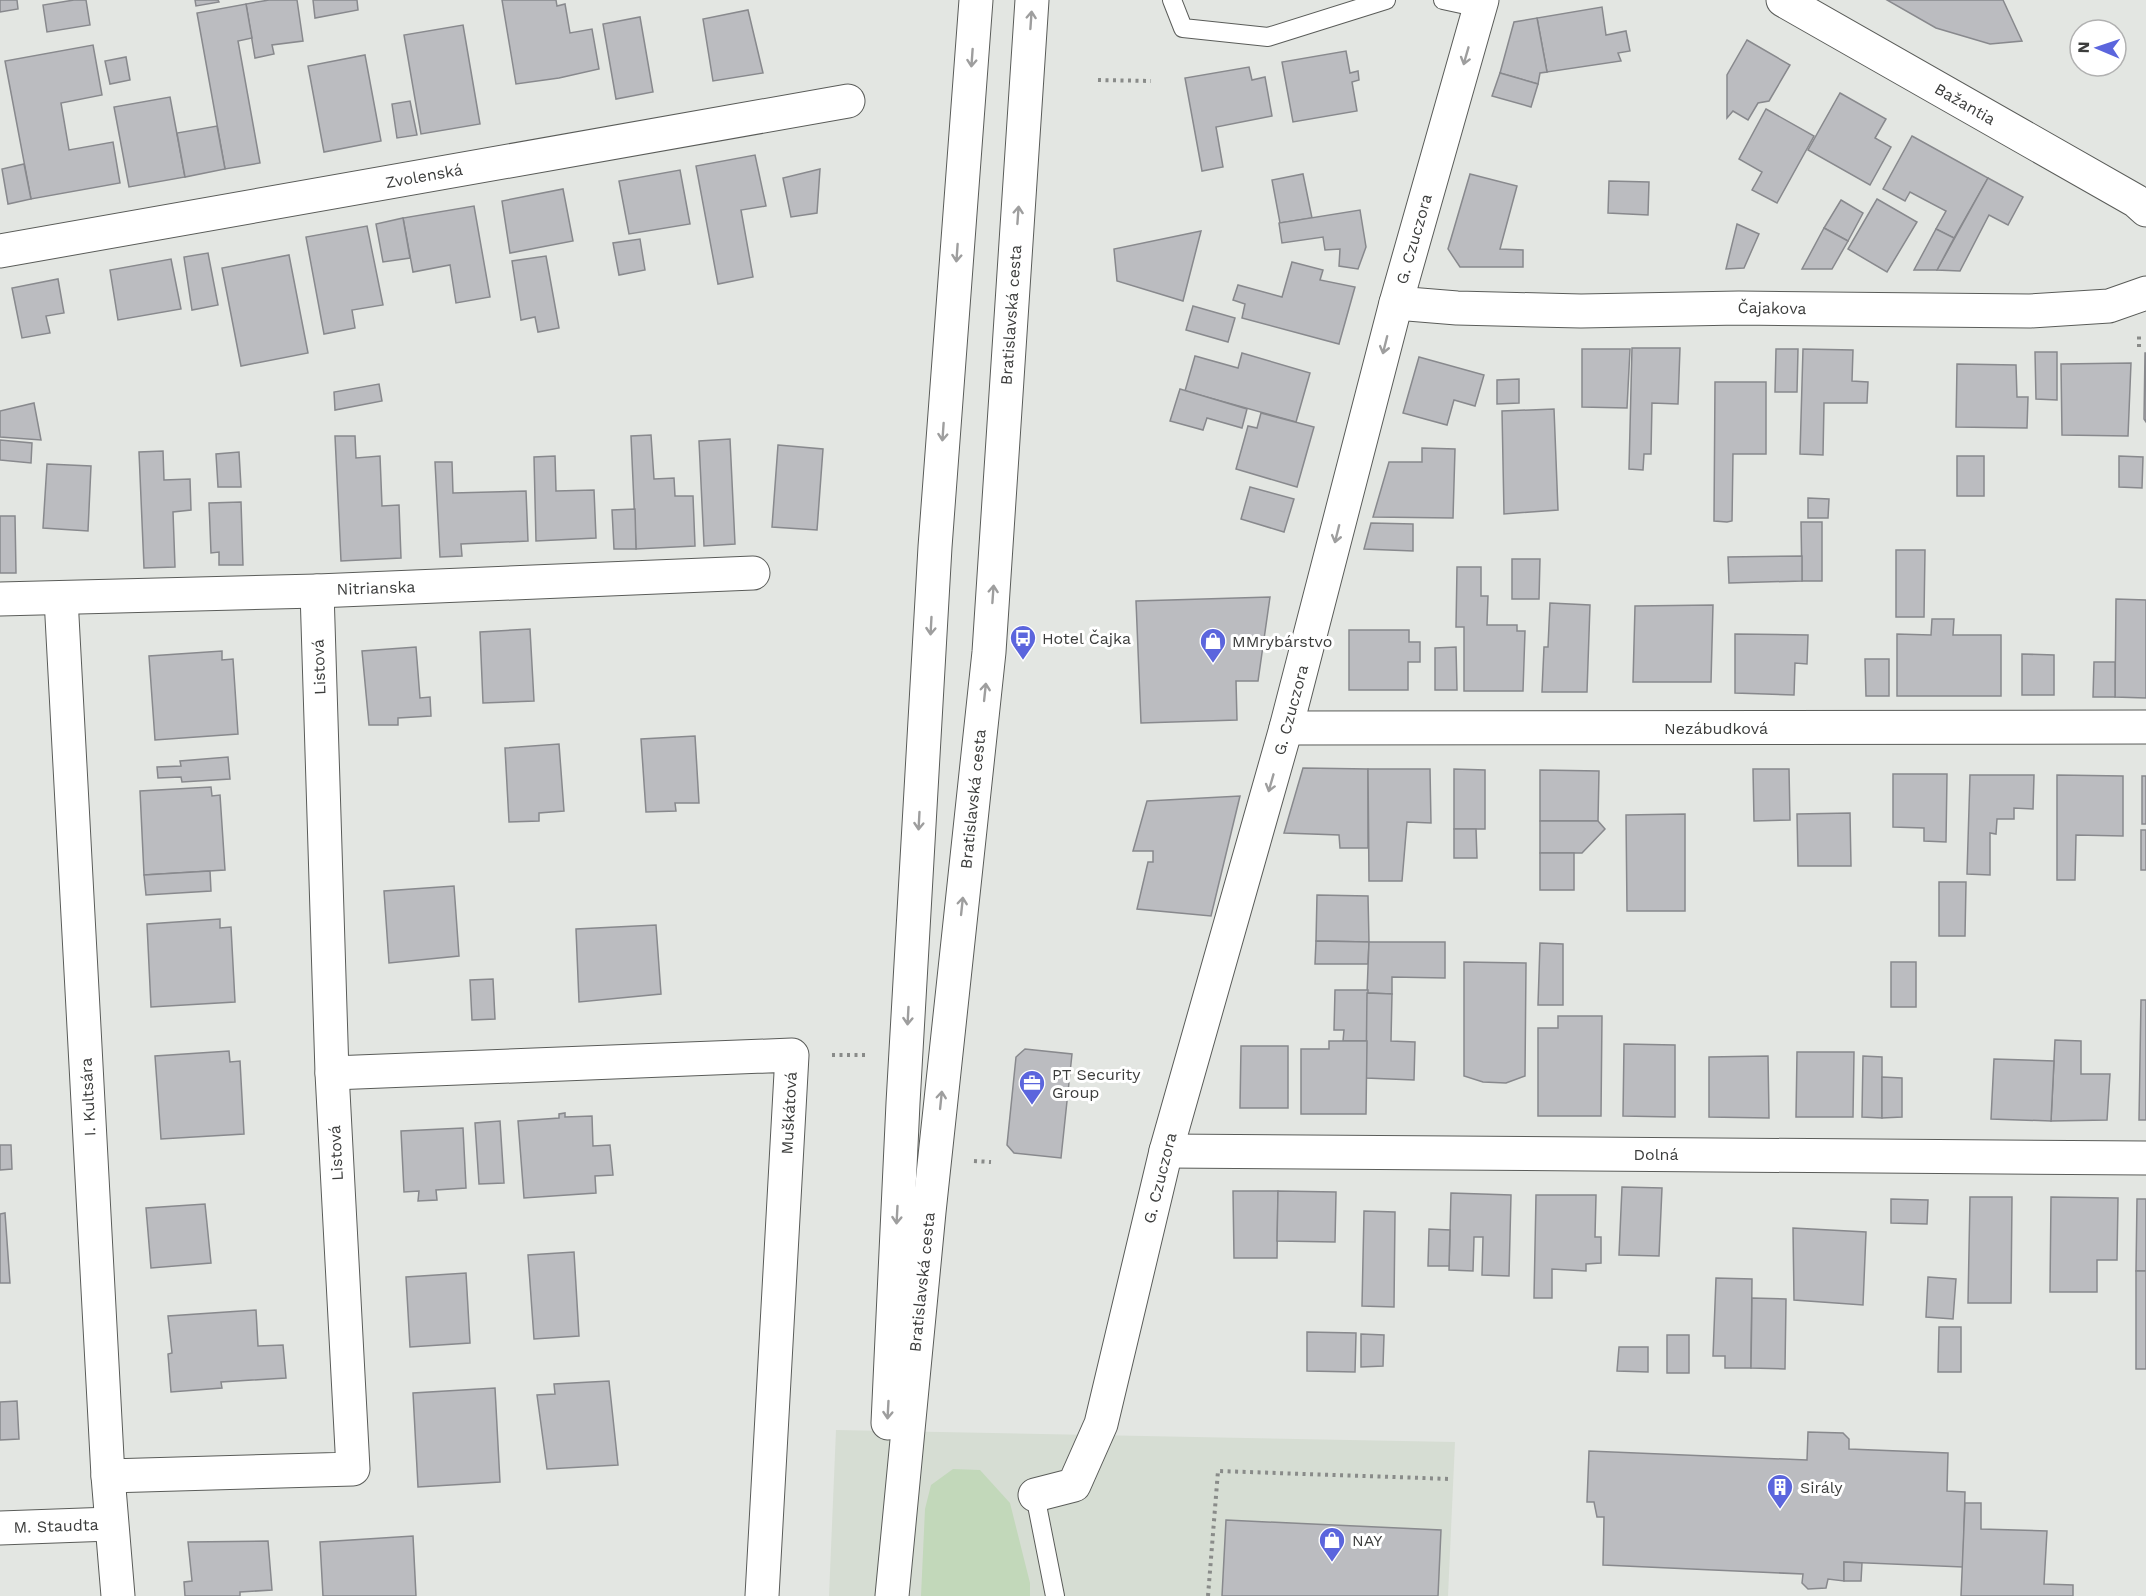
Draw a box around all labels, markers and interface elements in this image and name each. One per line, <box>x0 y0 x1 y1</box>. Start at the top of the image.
one-way arrow <box>1025 11 1036 31</box>
north arrow <box>2068 18 2128 78</box>
text: N <box>2074 41 2093 54</box>
one-way arrow <box>1460 46 1471 65</box>
one-way arrow <box>966 48 977 68</box>
street label: Bažantia <box>1931 79 1999 129</box>
street label: Zvolenská <box>384 160 464 192</box>
street label: G. Czuczora <box>1392 192 1436 286</box>
one-way arrow <box>1013 206 1024 226</box>
one-way arrow <box>951 242 962 262</box>
street label: Bratislavská cesta <box>997 244 1025 386</box>
street label: Čajakova <box>1737 298 1807 318</box>
one-way arrow <box>1379 335 1391 354</box>
one-way arrow <box>938 421 949 441</box>
one-way arrow <box>1330 524 1342 543</box>
street label: Nitrianska <box>336 577 416 599</box>
one-way arrow <box>988 584 999 604</box>
one-way arrow <box>925 616 936 636</box>
bus stop icon: Hotel Čajka <box>1008 623 1038 661</box>
shop icon: MMrybárstvo <box>1198 626 1228 664</box>
place label: Hotel Čajka <box>1042 629 1131 648</box>
place label: MMrybárstvo <box>1232 632 1332 651</box>
street label: Listová <box>309 639 329 695</box>
street label: G. Czuczora <box>1270 663 1312 757</box>
one-way arrow <box>980 682 991 702</box>
street label: Nezábudková <box>1664 719 1768 738</box>
street label: Bratislavská cesta <box>956 728 990 870</box>
one-way arrow <box>1264 773 1276 792</box>
one-way arrow <box>914 811 925 830</box>
one-way arrow <box>957 897 968 917</box>
one-way arrow <box>902 1005 913 1025</box>
street label: I. Kultsára <box>76 1057 100 1137</box>
place label: PT Security Group <box>1052 1065 1141 1102</box>
office icon: PT Security Group <box>1017 1068 1047 1106</box>
street label: Muškátová <box>777 1071 801 1155</box>
one-way arrow <box>936 1091 947 1111</box>
street label: Listová <box>325 1125 347 1181</box>
street label: G. Czuczora <box>1140 1131 1180 1225</box>
street label: Dolná <box>1634 1145 1679 1164</box>
one-way arrow <box>892 1204 903 1224</box>
street label: Bratislavská cesta <box>905 1211 939 1353</box>
one-way arrow <box>883 1399 894 1419</box>
building icon: Sirály <box>1765 1472 1795 1510</box>
place label: Sirály <box>1800 1478 1843 1497</box>
street label: M. Staudta <box>13 1515 99 1537</box>
shop icon: NAY <box>1317 1525 1347 1563</box>
place label: NAY <box>1352 1531 1382 1550</box>

